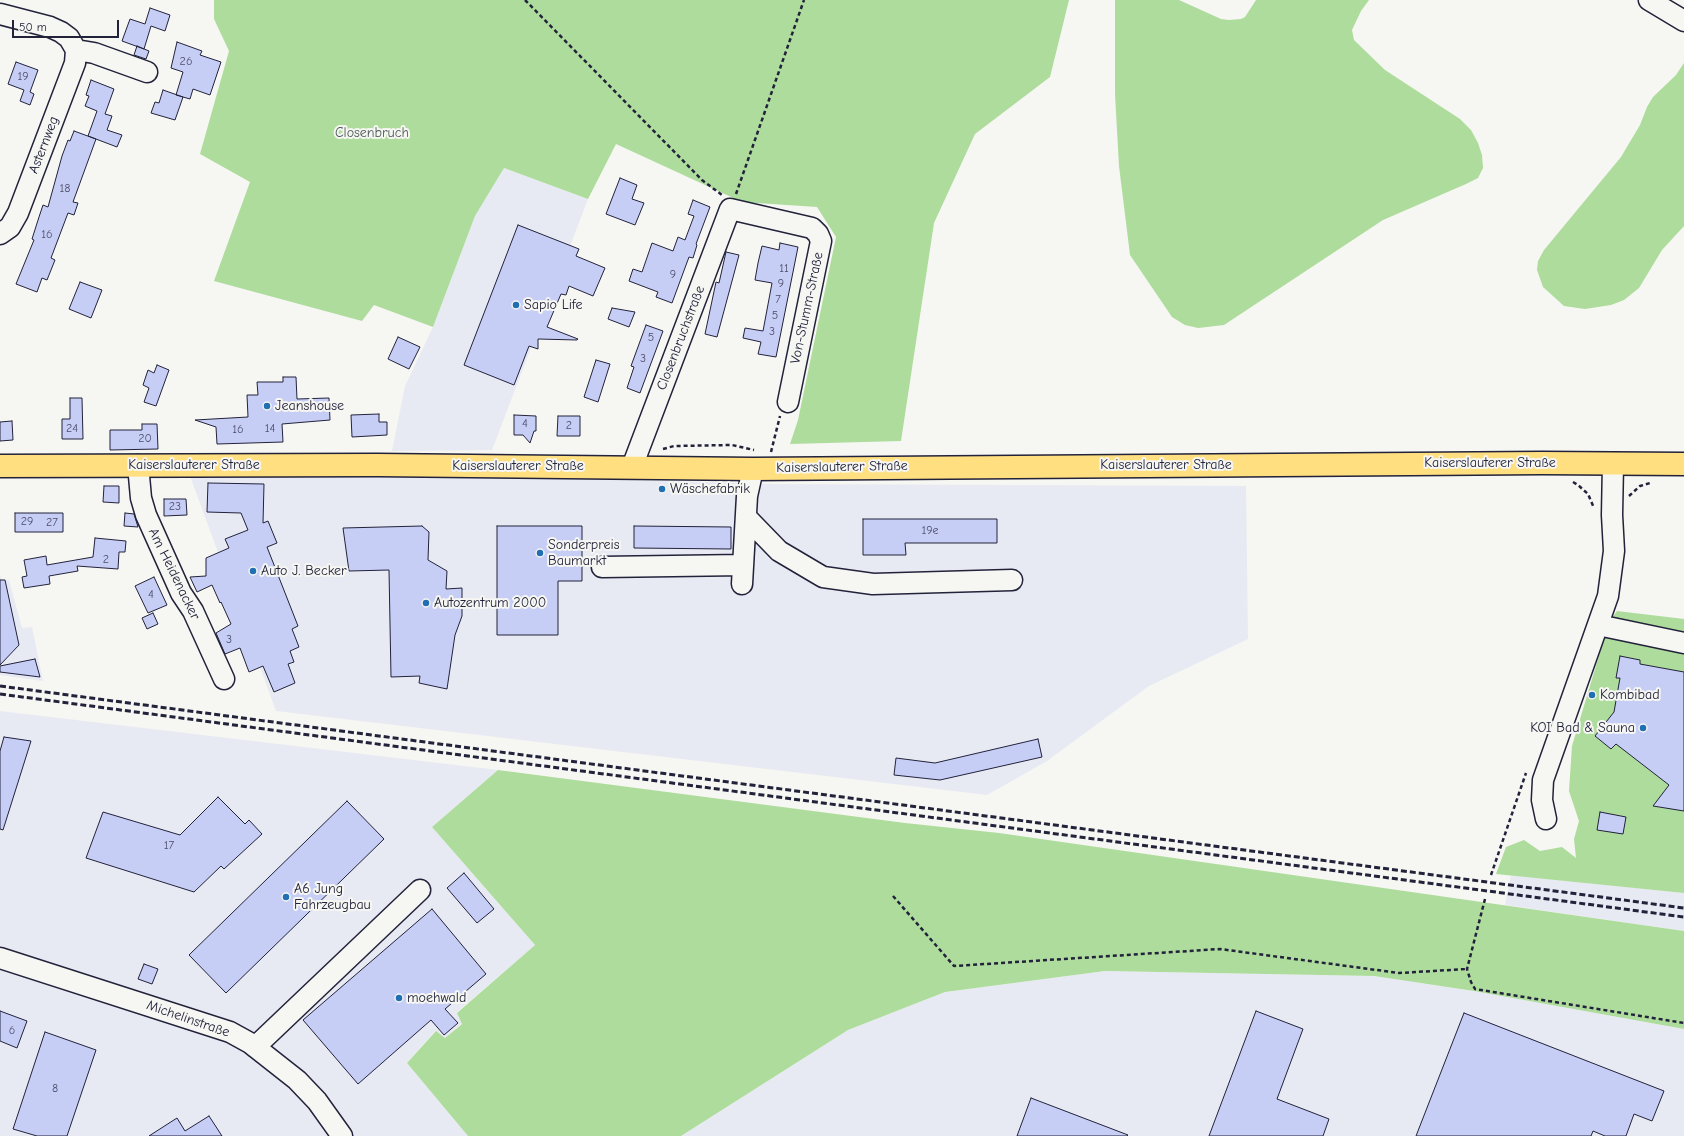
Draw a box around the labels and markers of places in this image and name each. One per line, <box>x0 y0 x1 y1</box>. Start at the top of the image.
place label: Sapio Life <box>524 297 582 313</box>
marker: Sapio Life <box>511 300 521 310</box>
place label: Jeanshouse <box>275 398 344 414</box>
marker: Jeanshouse <box>262 401 272 411</box>
place label: Wäschefabrik <box>670 481 750 497</box>
marker: Wäschefabrik <box>657 484 667 494</box>
place label: Sonderpreis Baumarkt <box>548 537 620 570</box>
marker: Sonderpreis Baumarkt <box>535 548 545 558</box>
place label: Auto J. Becker <box>261 563 347 579</box>
marker: Auto J. Becker <box>248 566 258 576</box>
place label: Autozentrum 2000 <box>434 595 546 611</box>
marker: Autozentrum 2000 <box>421 598 431 608</box>
place label: Kombibad <box>1600 687 1660 703</box>
marker: Kombibad <box>1587 690 1597 700</box>
place label: KOI Bad & Sauna <box>1530 720 1635 736</box>
marker: KOI Bad & Sauna <box>1638 723 1648 733</box>
place label: A6 Jung Fahrzeugbau <box>294 881 371 914</box>
marker: A6 Jung Fahrzeugbau <box>281 892 291 902</box>
place label: moehwald <box>407 990 466 1006</box>
marker: moehwald <box>394 993 404 1003</box>

